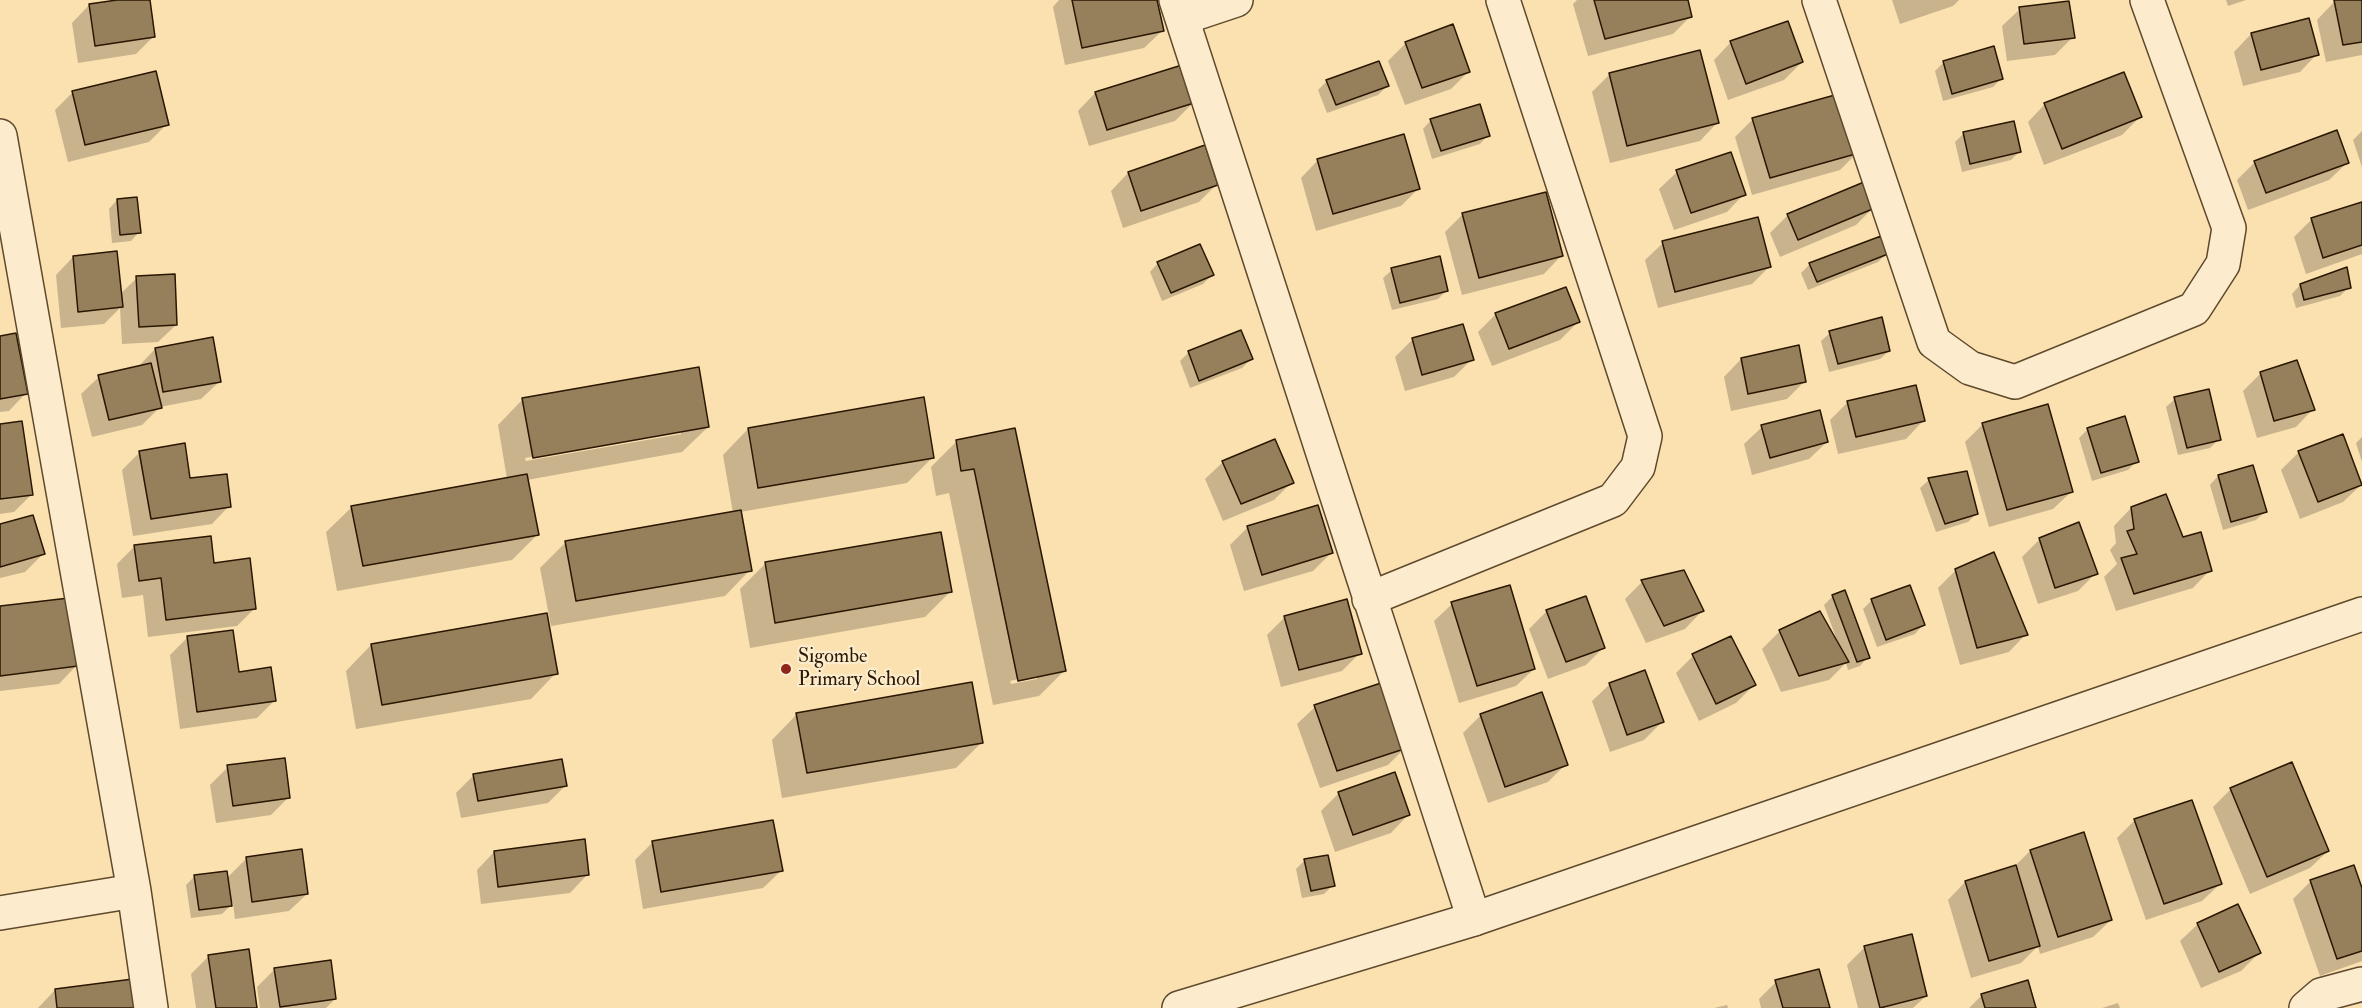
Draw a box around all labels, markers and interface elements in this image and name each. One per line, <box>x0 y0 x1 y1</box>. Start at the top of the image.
place label: Sigombe Primary School <box>798 646 920 693</box>
marker: Sigombe Primary School <box>779 662 793 676</box>

